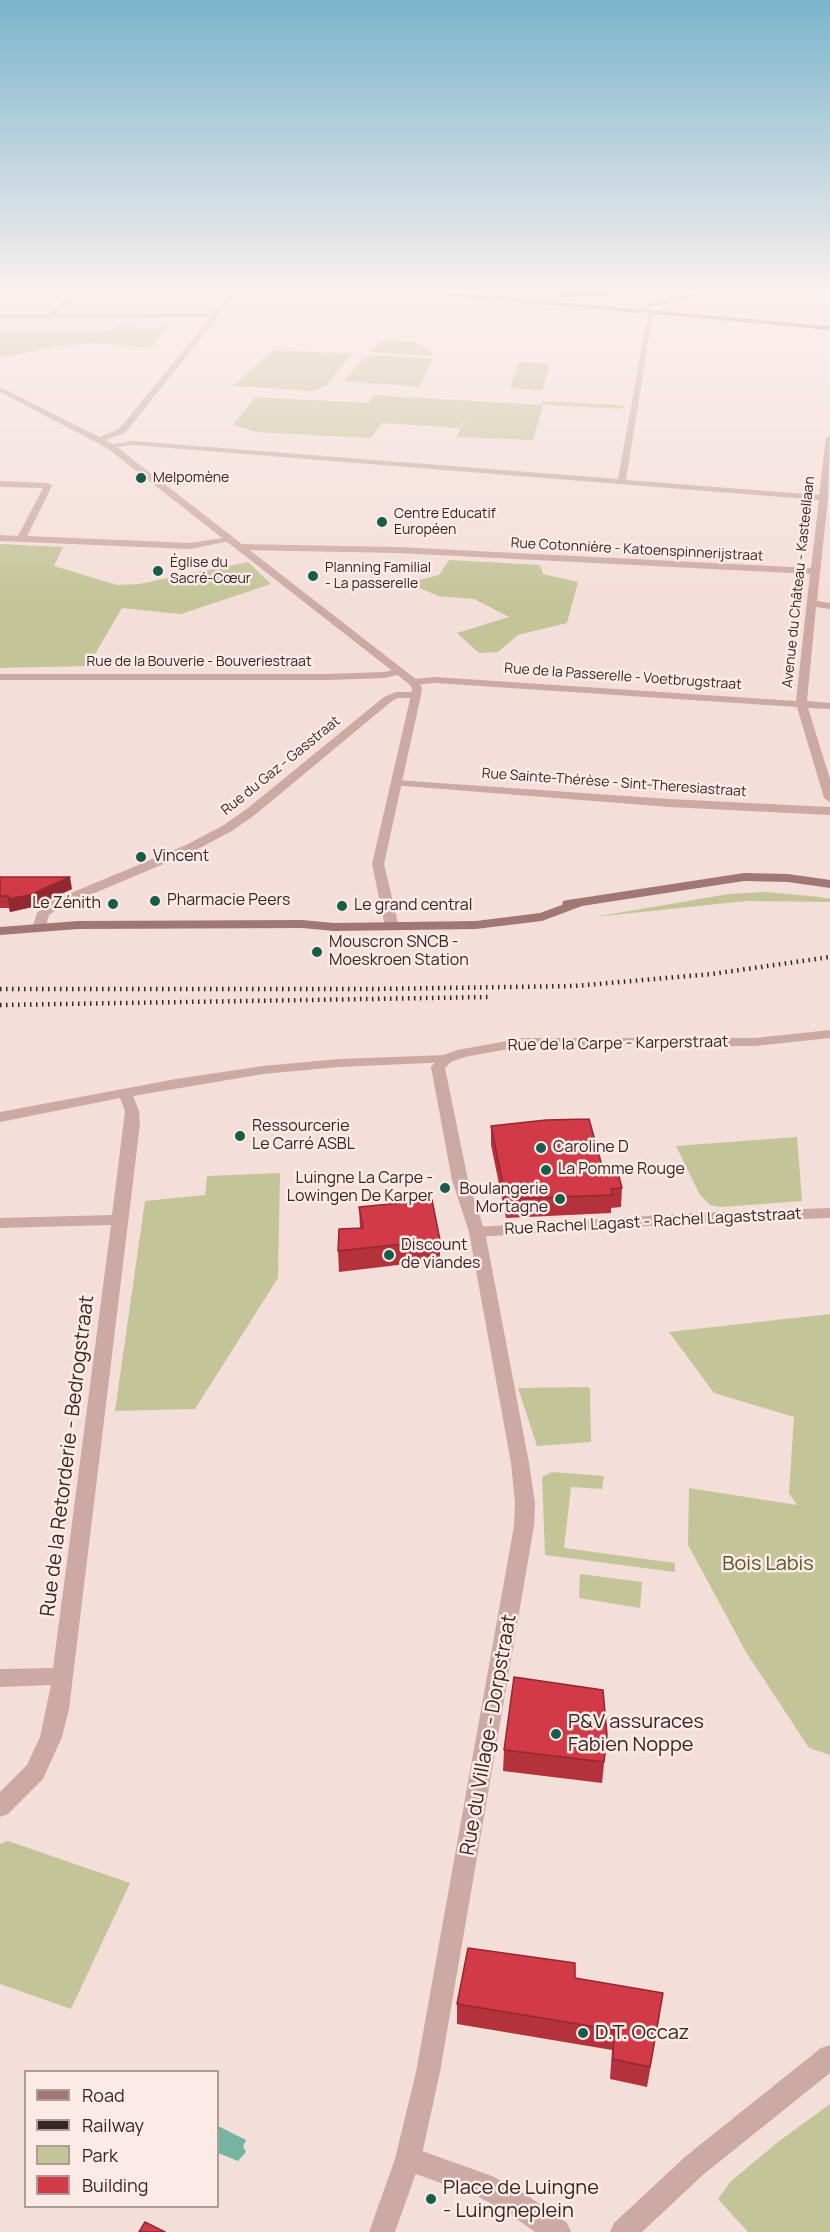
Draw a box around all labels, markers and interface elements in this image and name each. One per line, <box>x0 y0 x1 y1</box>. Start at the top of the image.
place label: Melpomène <box>153 470 229 486</box>
marker: Melpomène <box>134 471 148 485</box>
street label: Avenue du Château - Kasteellaan <box>780 475 818 689</box>
place label: Centre Educatif Européen <box>394 506 496 538</box>
marker: Centre Educatif Européen <box>375 515 389 529</box>
street label: Rue Cotonnière - Katoenspinnerijstraat <box>510 535 764 565</box>
place label: Église du Sacré-Cœur <box>170 555 251 588</box>
place label: Planning Familial - La passerelle <box>325 560 431 592</box>
marker: Église du Sacré-Cœur <box>151 564 165 578</box>
marker: Planning Familial - La passerelle <box>306 569 320 583</box>
street label: Rue de la Bouverie - Bouveriestraat <box>86 654 312 670</box>
street label: Rue de la Passerelle - Voetbrugstraat <box>504 660 742 694</box>
street label: Rue du Gaz - Gasstraat <box>218 713 344 819</box>
street label: Rue Sainte-Thérèse - Sint-Theresiastraat <box>481 765 747 801</box>
place label: Vincent <box>153 847 209 867</box>
marker: Vincent <box>134 850 148 864</box>
place label: Pharmacie Peers <box>167 891 290 911</box>
place label: Le Zénith <box>32 894 101 914</box>
marker: Pharmacie Peers <box>148 894 162 908</box>
place label: Le grand central <box>354 896 472 916</box>
marker: Le Zénith <box>106 897 120 911</box>
marker: Le grand central <box>335 899 349 913</box>
place label: Mouscron SNCB - Moeskroen Station <box>329 933 469 971</box>
marker: Mouscron SNCB - Moeskroen Station <box>310 945 324 959</box>
street label: Rue de la Carpe - Karperstraat <box>507 1032 729 1056</box>
place label: Ressourcerie Le Carré ASBL <box>252 1117 355 1155</box>
marker: Ressourcerie Le Carré ASBL <box>233 1129 247 1143</box>
place label: Caroline D <box>553 1138 629 1158</box>
marker: Caroline D <box>534 1141 548 1155</box>
place label: La Pomme Rouge <box>558 1160 685 1180</box>
marker: La Pomme Rouge <box>539 1163 553 1177</box>
place label: Luingne La Carpe - Lowingen De Karper <box>287 1169 433 1207</box>
place label: Boulangerie Mortagne <box>459 1180 548 1218</box>
marker: Luingne La Carpe - Lowingen De Karper <box>438 1181 452 1195</box>
marker: Boulangerie Mortagne <box>553 1192 567 1206</box>
street label: Rue Rachel Lagast - Rachel Lagaststraat <box>504 1205 802 1239</box>
place label: Discount de viandes <box>401 1236 480 1274</box>
marker: Discount de viandes <box>382 1248 396 1262</box>
street label: Rue de la Retorderie - Bedrogstraat <box>36 1294 100 1618</box>
park label: Bois Labis <box>722 1552 814 1576</box>
street label: Rue du Village - Dorpstraat <box>456 1613 522 1857</box>
place label: P&V assuraces Fabien Noppe <box>568 1710 704 1757</box>
marker: P&V assuraces Fabien Noppe <box>549 1727 563 1741</box>
place label: D.T. Occaz <box>595 2021 689 2045</box>
marker: D.T. Occaz <box>576 2026 590 2040</box>
legend <box>24 2070 219 2208</box>
text: Road <box>82 2083 125 2107</box>
text: Railway <box>82 2113 144 2137</box>
text: Park <box>82 2143 118 2167</box>
text: Building <box>82 2173 148 2197</box>
place label: Place de Luingne - Luingneplein <box>443 2176 599 2223</box>
marker: Place de Luingne - Luingneplein <box>424 2192 438 2206</box>

